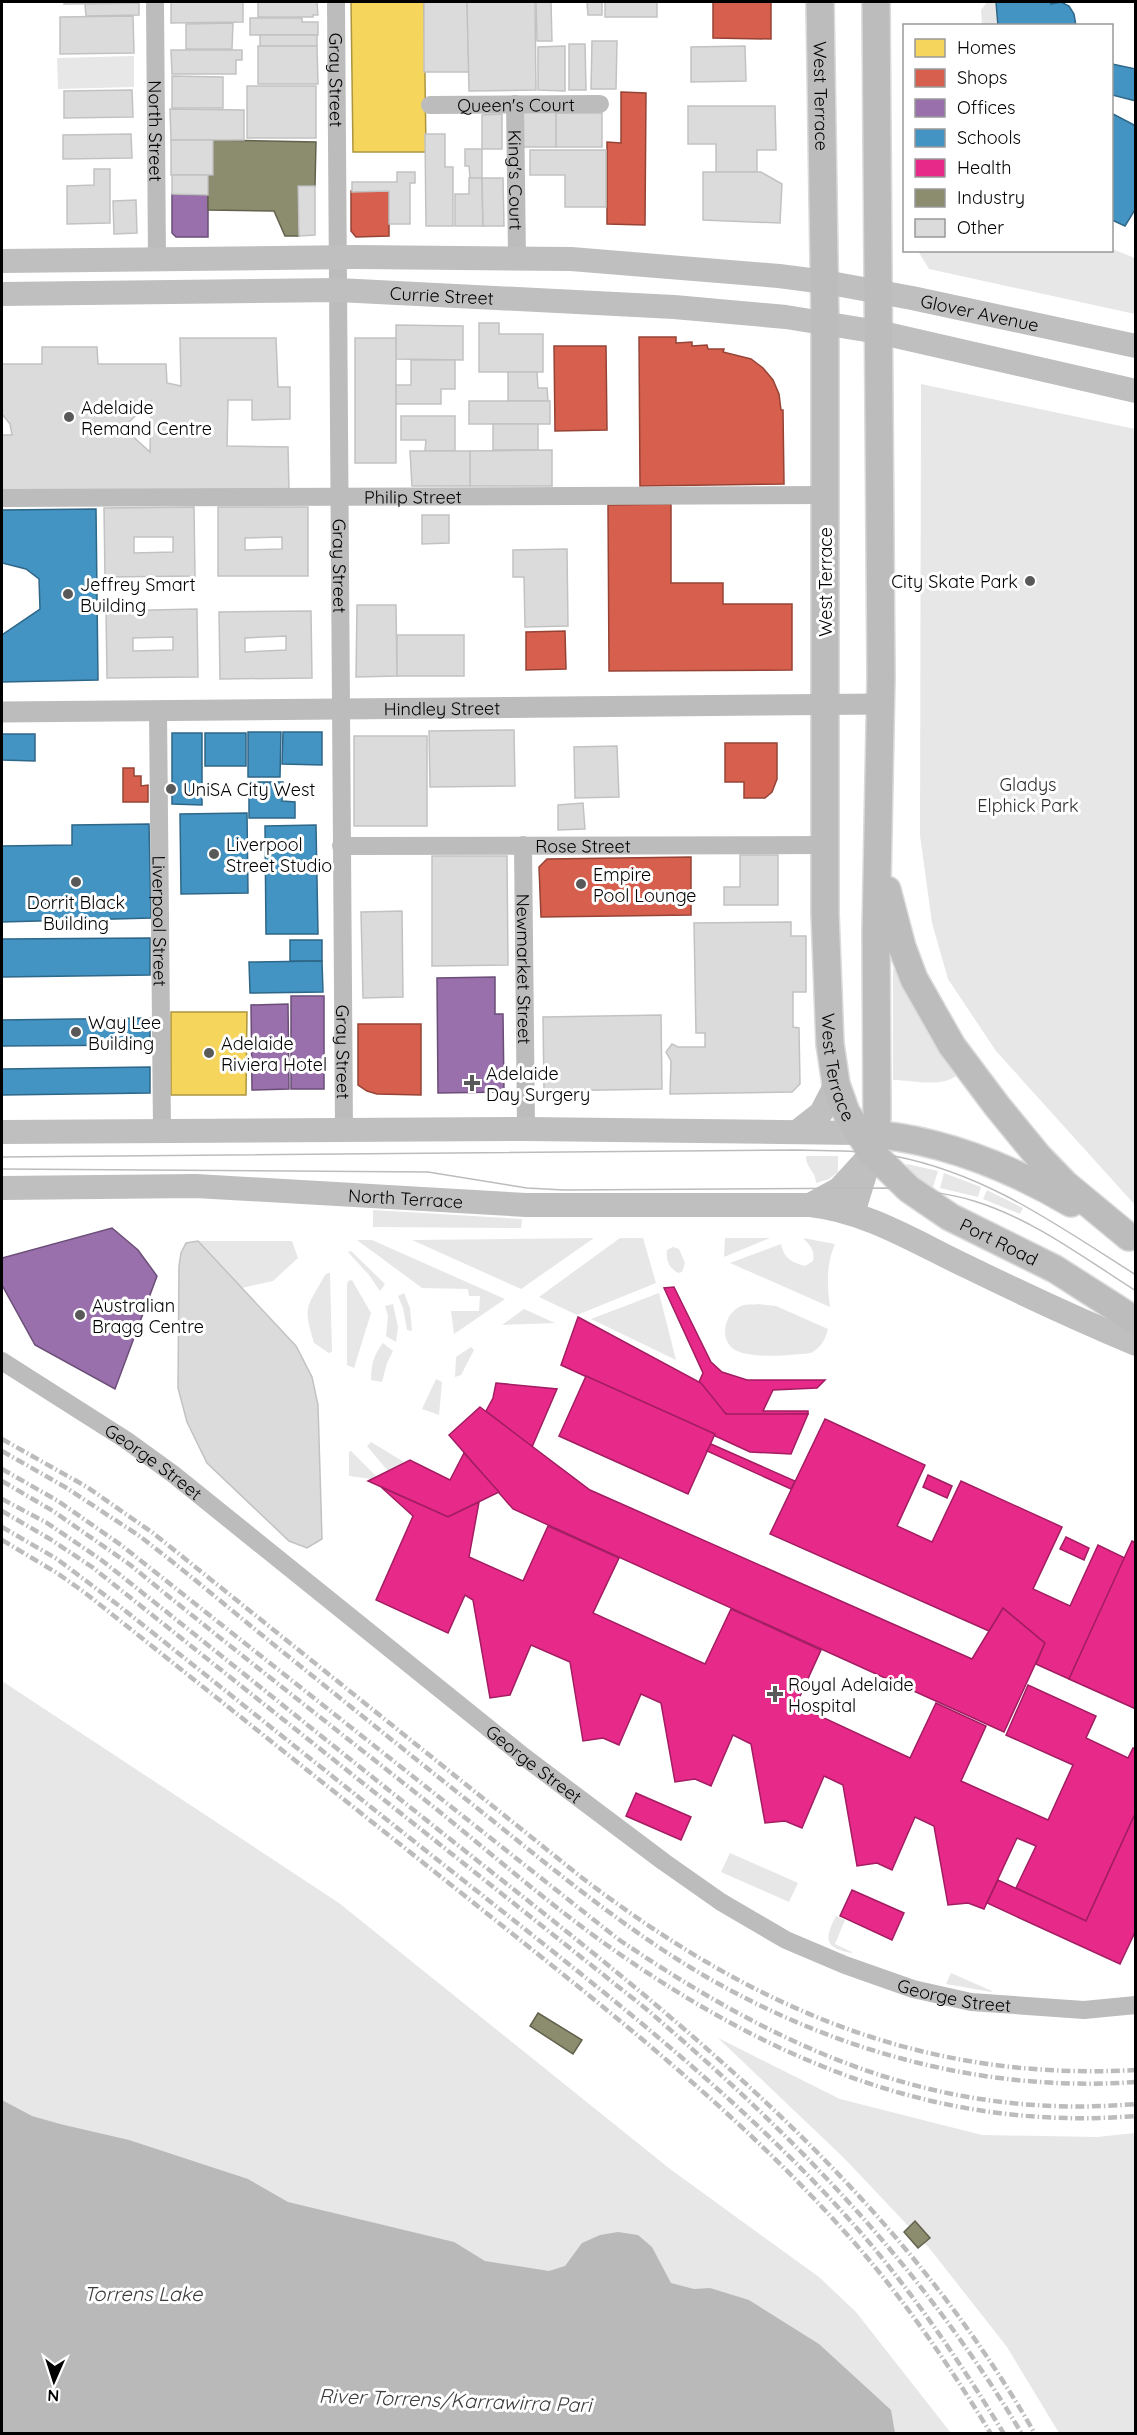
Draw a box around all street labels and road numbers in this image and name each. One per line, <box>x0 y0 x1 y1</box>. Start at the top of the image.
street label: Gray Street <box>325 33 348 127</box>
street label: West Terrace <box>809 41 834 151</box>
street label: North Street <box>144 80 168 182</box>
street label: Queen's Court <box>457 93 575 116</box>
street label: King's Court <box>504 130 528 230</box>
street label: Currie Street <box>389 281 494 309</box>
street label: Glover Avenue <box>919 289 1041 336</box>
street label: Philip Street <box>364 485 462 508</box>
street label: Gray Street <box>328 519 352 613</box>
street label: West Terrace <box>814 527 837 637</box>
street label: Hindley Street <box>384 696 500 720</box>
street label: Rose Street <box>535 834 631 857</box>
street label: Liverpool Street <box>148 855 172 987</box>
street label: Newmarket Street <box>512 893 537 1045</box>
street label: Gray Street <box>332 1005 355 1099</box>
street label: West Terrace <box>817 1013 860 1125</box>
street label: North Terrace <box>347 1183 464 1213</box>
street label: Port Road <box>956 1212 1042 1270</box>
street label: George Street <box>101 1418 207 1505</box>
street label: George Street <box>481 1719 587 1808</box>
street label: George Street <box>894 1973 1012 2016</box>

